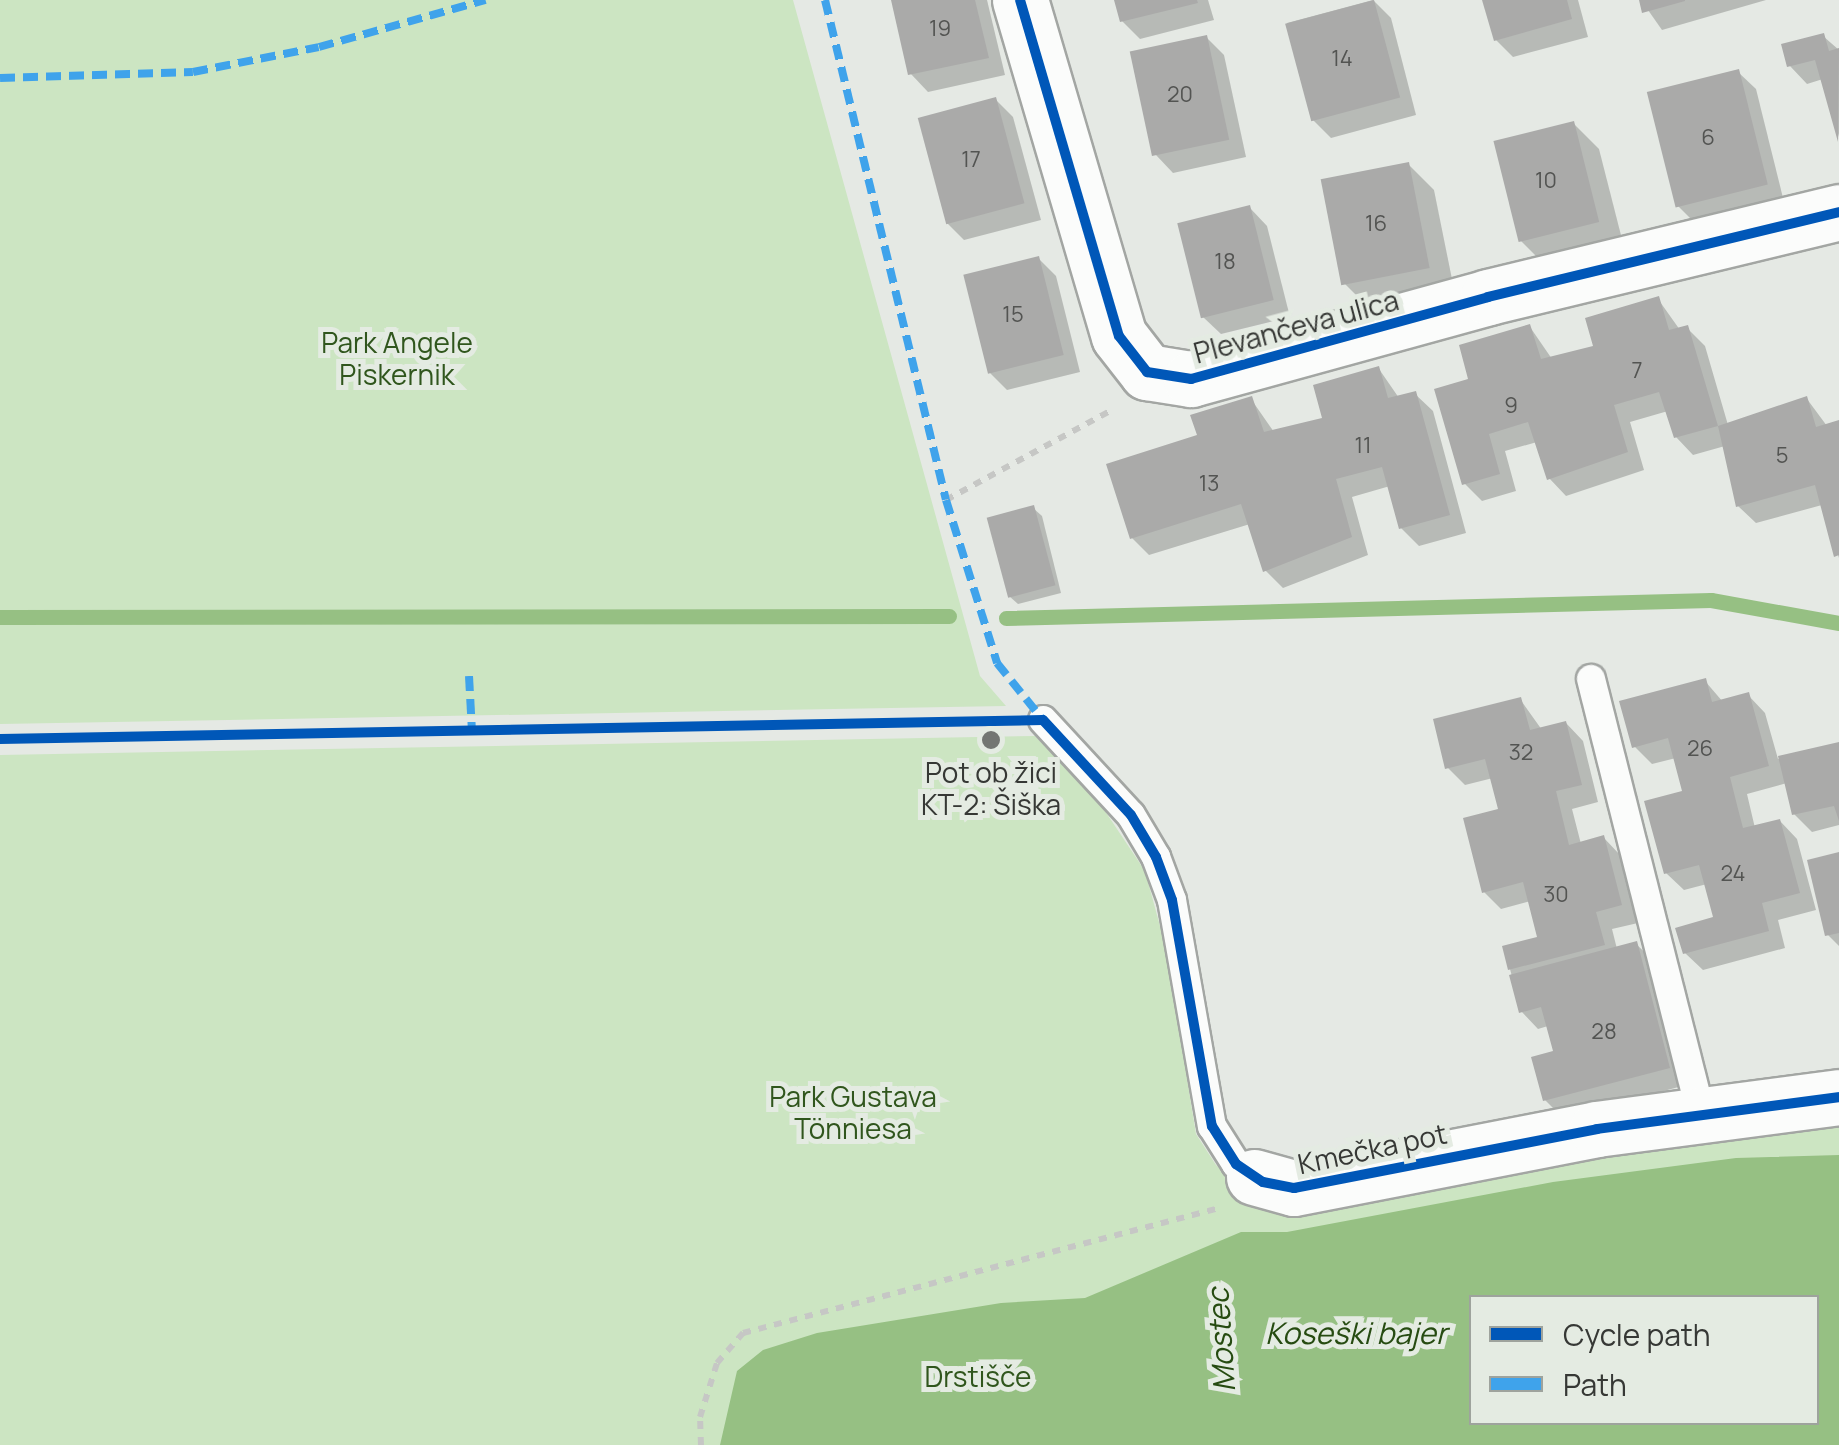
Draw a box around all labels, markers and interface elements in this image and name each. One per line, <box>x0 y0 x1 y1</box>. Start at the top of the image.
house number: 19 <box>929 16 951 42</box>
house number: 14 <box>1331 46 1353 72</box>
house number: 20 <box>1167 82 1193 108</box>
house number: 6 <box>1701 125 1715 151</box>
house number: 17 <box>961 147 981 173</box>
house number: 10 <box>1535 168 1557 194</box>
house number: 16 <box>1365 211 1387 237</box>
house number: 18 <box>1214 249 1236 275</box>
street label: Plevančeva ulica <box>1190 282 1402 370</box>
house number: 15 <box>1002 302 1024 328</box>
park label: Park Angele Piskernik <box>321 325 473 391</box>
house number: 7 <box>1631 358 1643 384</box>
house number: 9 <box>1504 393 1518 419</box>
house number: 11 <box>1354 433 1372 459</box>
house number: 5 <box>1776 443 1788 469</box>
house number: 13 <box>1199 471 1219 497</box>
marker: Pot ob žici KT-2: Šiška <box>980 729 1002 751</box>
house number: 26 <box>1687 736 1713 762</box>
house number: 32 <box>1509 740 1533 766</box>
place label: Pot ob žici KT-2: Šiška <box>921 755 1061 821</box>
house number: 24 <box>1720 861 1746 887</box>
house number: 30 <box>1543 882 1569 908</box>
house number: 28 <box>1591 1019 1617 1045</box>
park label: Park Gustava Tönniesa <box>769 1079 937 1145</box>
street label: Kmečka pot <box>1294 1116 1450 1180</box>
water label: Mostec <box>1199 1287 1243 1393</box>
legend <box>1469 1295 1819 1425</box>
text: Cycle path <box>1563 1314 1711 1355</box>
water label: Koseški bajer <box>1265 1315 1447 1351</box>
park label: Drstišče <box>925 1359 1031 1393</box>
text: Path <box>1563 1364 1627 1405</box>

